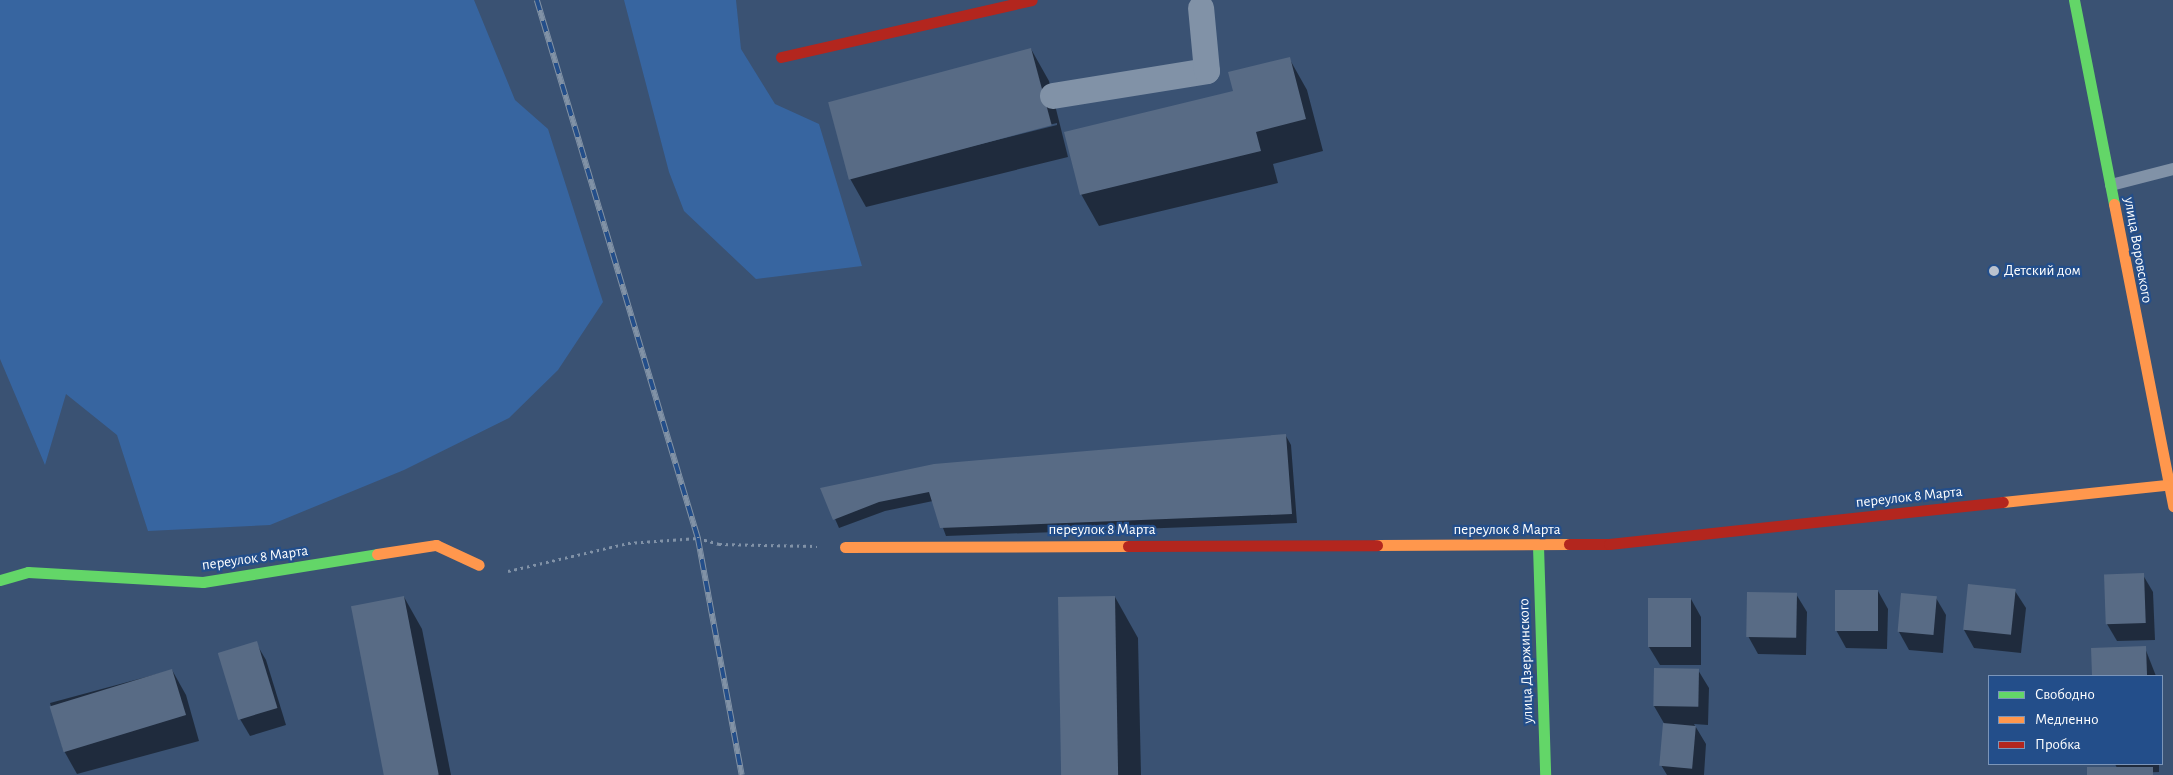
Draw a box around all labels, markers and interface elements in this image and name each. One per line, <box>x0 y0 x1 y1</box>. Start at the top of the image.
street label: улица Воровского <box>2120 196 2156 304</box>
place label: Детский дом <box>2004 262 2081 280</box>
marker: Детский дом <box>1988 265 2000 277</box>
street label: переулок 8 Марта <box>1855 482 1963 512</box>
street label: переулок 8 Марта <box>1048 521 1156 539</box>
street label: переулок 8 Марта <box>1453 521 1561 539</box>
street label: переулок 8 Марта <box>201 542 309 574</box>
street label: улица Дзержинского <box>1515 598 1537 724</box>
legend <box>1988 675 2163 765</box>
text: Свободно <box>2035 687 2095 702</box>
text: Медленно <box>2035 712 2099 727</box>
text: Пробка <box>2035 737 2081 752</box>

